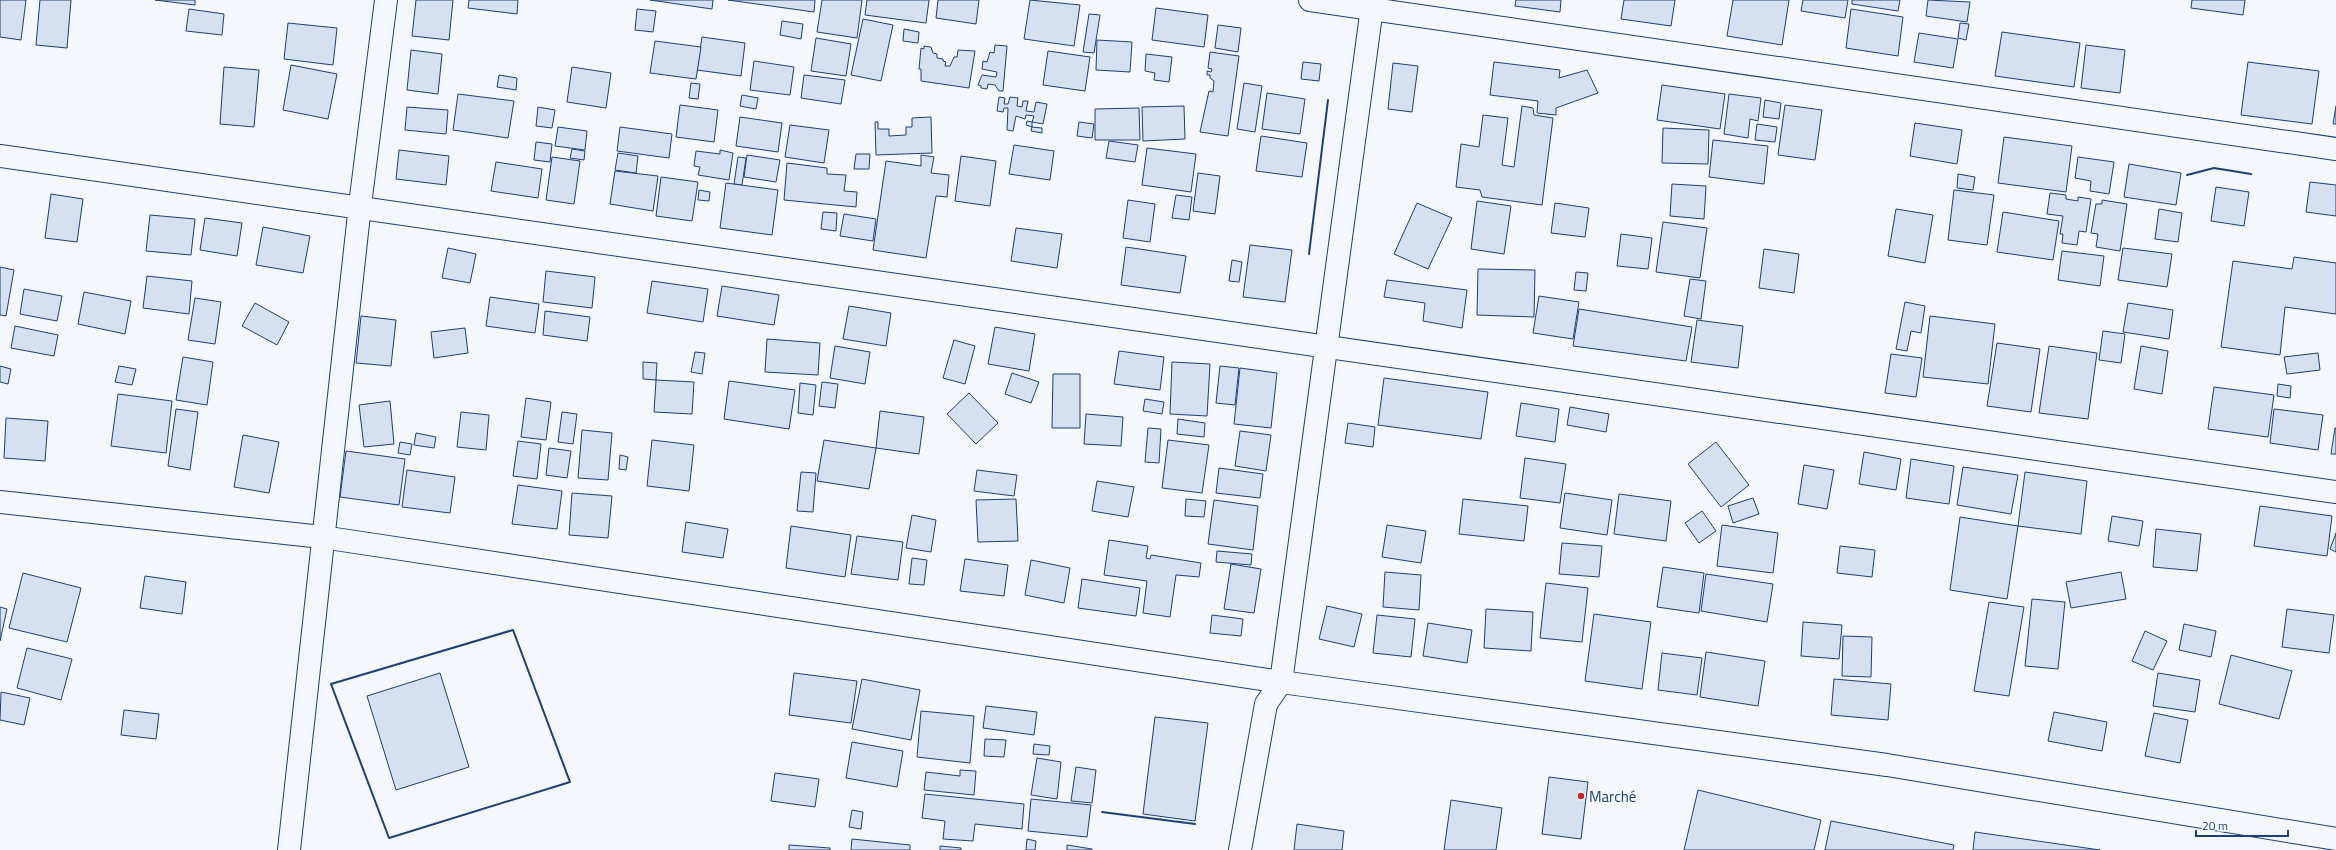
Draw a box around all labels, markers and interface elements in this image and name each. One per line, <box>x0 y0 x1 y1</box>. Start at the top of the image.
place label: Marché <box>1589 785 1636 808</box>
marker: Marché <box>1576 791 1586 801</box>
scale bar <box>2196 812 2288 838</box>
text: 20 m <box>2202 816 2228 835</box>

